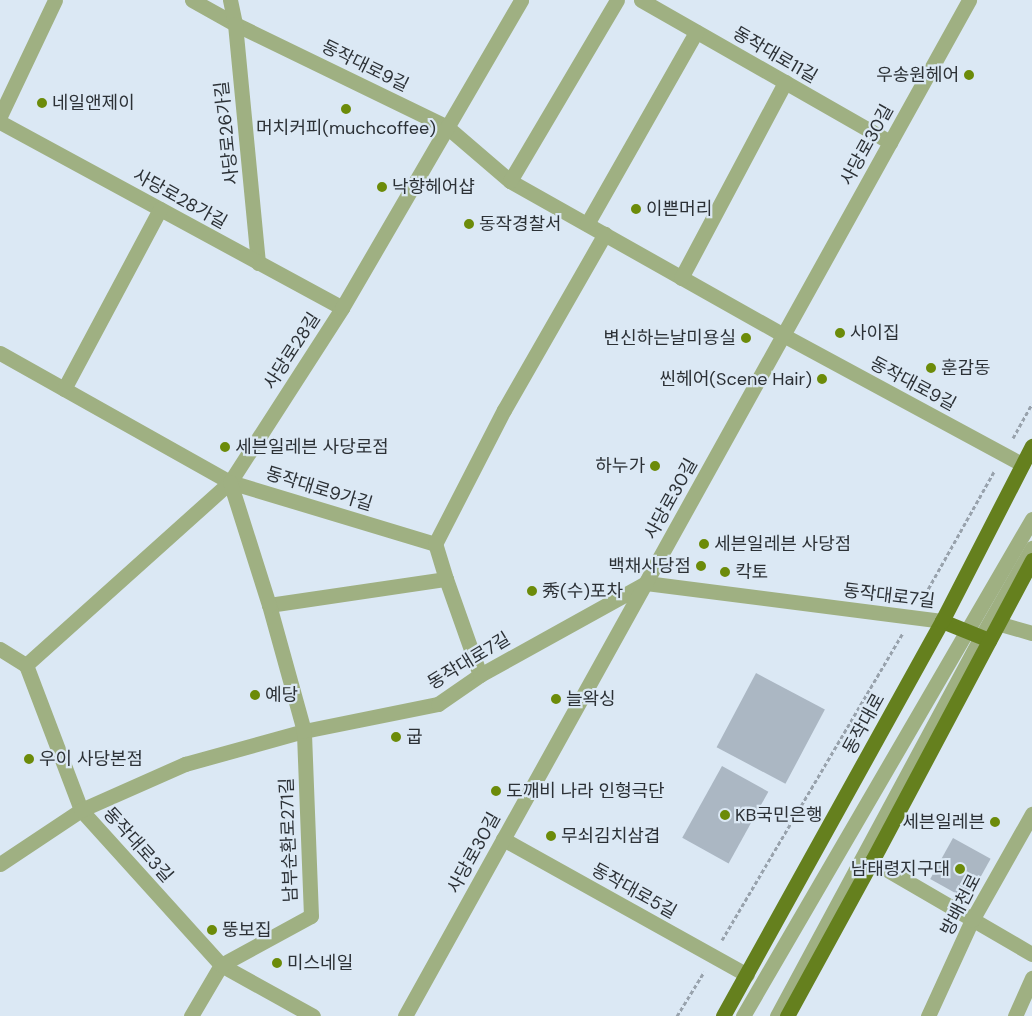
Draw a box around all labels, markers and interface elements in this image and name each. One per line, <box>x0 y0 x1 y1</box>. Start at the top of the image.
street label: 동작대로11길 <box>729 22 821 88</box>
street label: 동작대로9길 <box>318 36 412 96</box>
place label: 우송원헤어 <box>876 64 959 86</box>
marker: 우송원헤어 <box>963 69 975 81</box>
street label: 사당로26가길 <box>211 80 243 186</box>
place label: 네일앤제이 <box>52 92 135 114</box>
marker: 네일앤제이 <box>36 97 48 109</box>
street label: 사당로30길 <box>836 101 898 189</box>
marker: 머치커피(muchcoffee) <box>340 103 352 115</box>
place label: 머치커피(muchcoffee) <box>256 117 436 139</box>
street label: 사당로28가길 <box>129 164 231 234</box>
place label: 낙향헤어샵 <box>392 176 475 198</box>
marker: 낙향헤어샵 <box>376 181 388 193</box>
place label: 이쁜머리 <box>646 198 712 220</box>
marker: 이쁜머리 <box>630 203 642 215</box>
place label: 동작경찰서 <box>479 213 562 235</box>
marker: 동작경찰서 <box>463 218 475 230</box>
street label: 사당로28길 <box>259 309 325 393</box>
place label: 사이집 <box>850 322 900 344</box>
place label: 변신하는날미용실 <box>604 327 736 349</box>
marker: 사이집 <box>834 327 846 339</box>
marker: 변신하는날미용실 <box>740 332 752 344</box>
street label: 동작대로9길 <box>866 352 960 416</box>
place label: 훈감동 <box>941 357 991 379</box>
marker: 훈감동 <box>925 362 937 374</box>
place label: 씬헤어(Scene Hair) <box>660 368 812 390</box>
marker: 씬헤어(Scene Hair) <box>816 373 828 385</box>
place label: 세븐일레븐 사당로점 <box>235 436 389 458</box>
marker: 세븐일레븐 사당로점 <box>219 441 231 453</box>
place label: 하누가 <box>595 455 645 477</box>
street label: 사당로30길 <box>640 455 702 543</box>
marker: 하누가 <box>649 460 661 472</box>
street label: 동작대로9가길 <box>263 462 375 516</box>
place label: 세븐일레븐 사당점 <box>714 533 851 555</box>
marker: 세븐일레븐 사당점 <box>698 538 710 550</box>
place label: 백채사당점 <box>608 555 691 577</box>
marker: 백채사당점 <box>695 560 707 572</box>
place label: 칵토 <box>735 561 768 583</box>
marker: 칵토 <box>719 566 731 578</box>
place label: 秀(수)포차 <box>542 580 623 602</box>
street label: 동작대로7길 <box>842 580 936 612</box>
marker: 秀(수)포차 <box>526 585 538 597</box>
street label: 동작대로7길 <box>424 628 514 694</box>
place label: 예당 <box>265 684 298 706</box>
place label: 늘왁싱 <box>566 688 616 710</box>
marker: 예당 <box>249 689 261 701</box>
street label: 동작대로 <box>838 690 890 758</box>
marker: 늘왁싱 <box>550 693 562 705</box>
place label: 굽 <box>406 726 423 748</box>
marker: 굽 <box>390 731 402 743</box>
place label: 우이 사당본점 <box>39 748 143 770</box>
marker: 우이 사당본점 <box>23 753 35 765</box>
street label: 남부순환로271길 <box>276 777 302 903</box>
place label: 도깨비 나라 인형극단 <box>506 780 665 802</box>
marker: 도깨비 나라 인형극단 <box>490 785 502 797</box>
street label: 동작대로3길 <box>99 803 177 887</box>
place label: KB국민은행 <box>735 804 823 826</box>
street label: 사당로30길 <box>443 809 505 897</box>
marker: KB국민은행 <box>719 809 731 821</box>
place label: 세븐일레븐 <box>902 811 985 833</box>
marker: 세븐일레븐 <box>989 816 1001 828</box>
place label: 무쇠김치삼겹 <box>561 825 660 847</box>
marker: 무쇠김치삼겹 <box>545 830 557 842</box>
place label: 남태령지구대 <box>851 858 950 880</box>
street label: 동작대로5길 <box>588 859 680 923</box>
marker: 남태령지구대 <box>954 863 966 875</box>
street label: 방배천로 <box>936 871 986 939</box>
place label: 뚱보집 <box>222 919 272 941</box>
marker: 뚱보집 <box>206 924 218 936</box>
place label: 미스네일 <box>287 952 353 974</box>
marker: 미스네일 <box>271 957 283 969</box>

